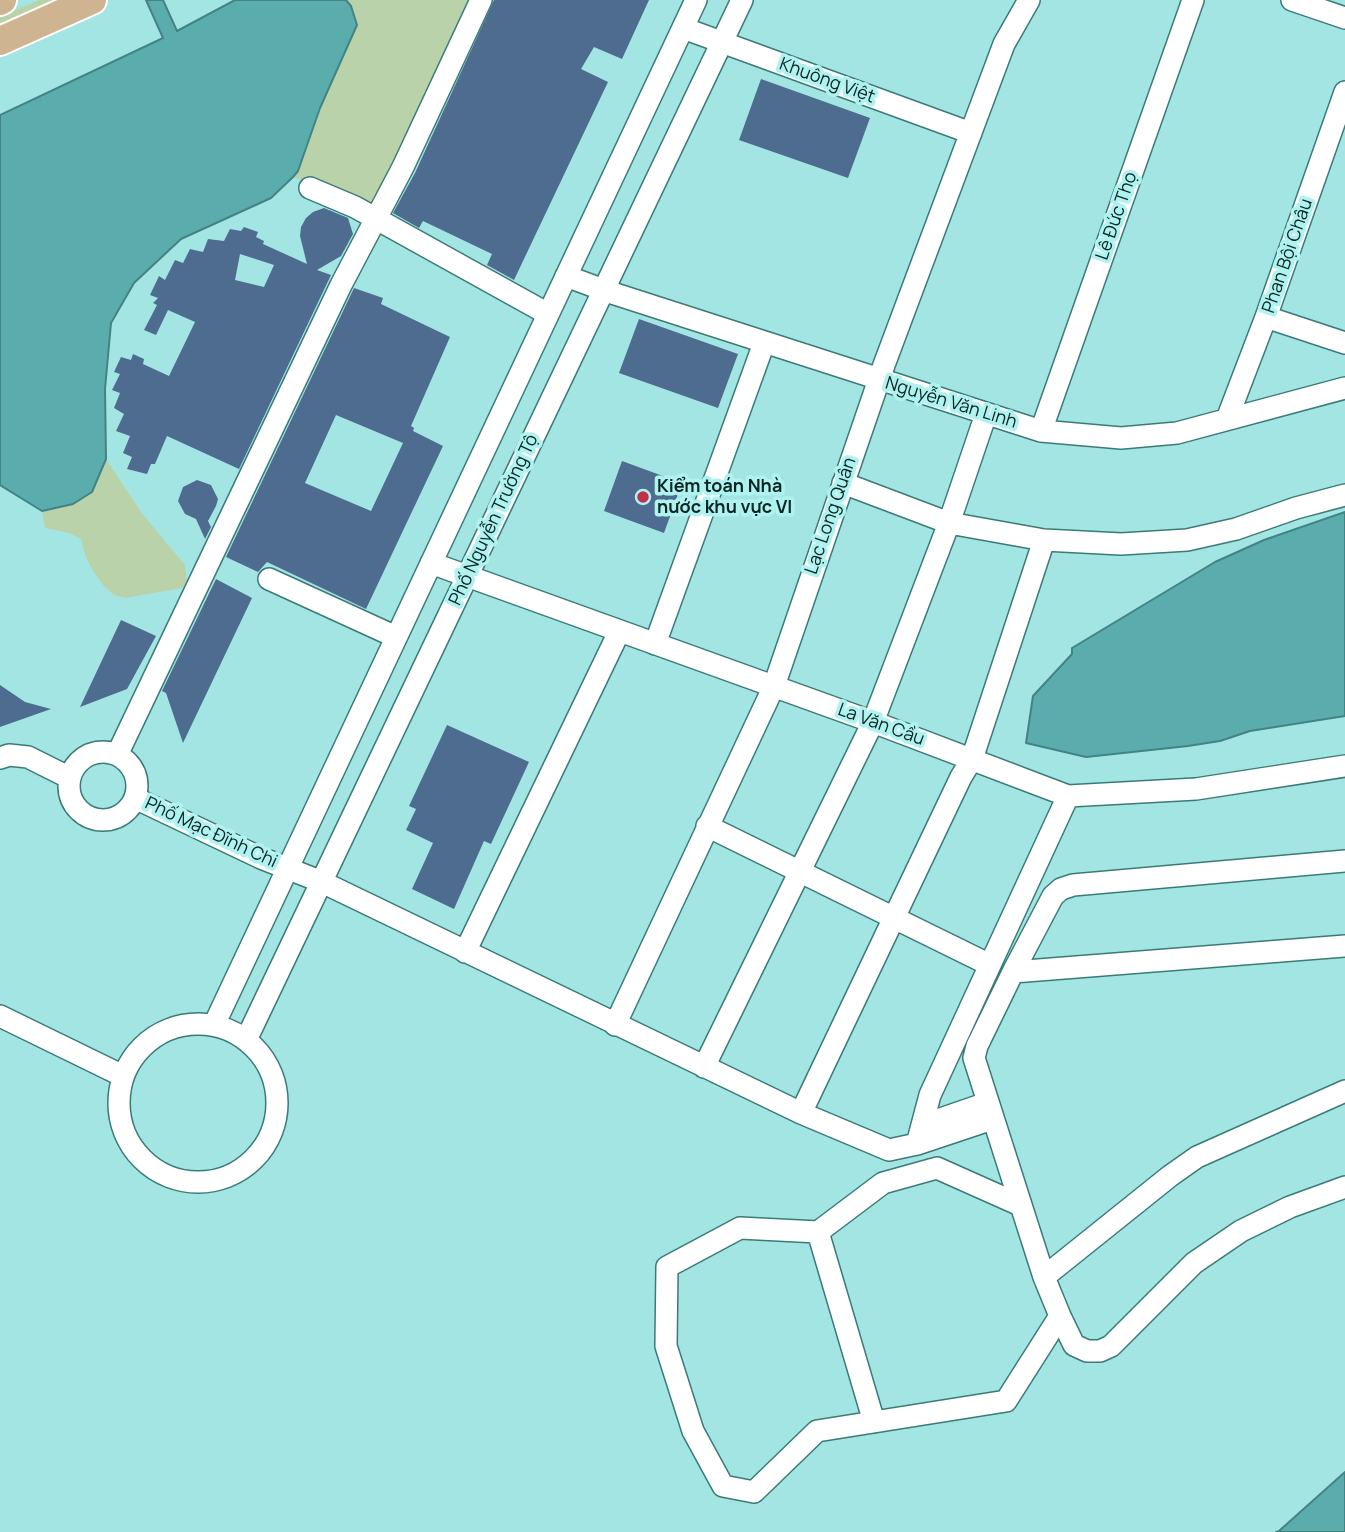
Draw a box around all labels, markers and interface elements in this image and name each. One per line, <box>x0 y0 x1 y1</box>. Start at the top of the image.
street label: Khuông Việt <box>776 54 878 108</box>
street label: Lê Đức Thọ <box>1092 169 1142 263</box>
street label: Phan Bội Châu <box>1258 196 1318 316</box>
street label: Nguyễn Văn Linh <box>883 373 1019 433</box>
street label: Phố Nguyễn Trường Tộ <box>445 431 543 609</box>
street label: Lạc Long Quân <box>801 455 861 577</box>
place label: Kiểm toán Nhà nước khu vực VI <box>657 476 792 518</box>
marker: Kiểm toán Nhà nước khu vực VI <box>635 489 651 505</box>
street label: La Văn Cầu <box>835 699 927 751</box>
street label: Phố Mạc Đĩnh Chi <box>141 793 281 873</box>

